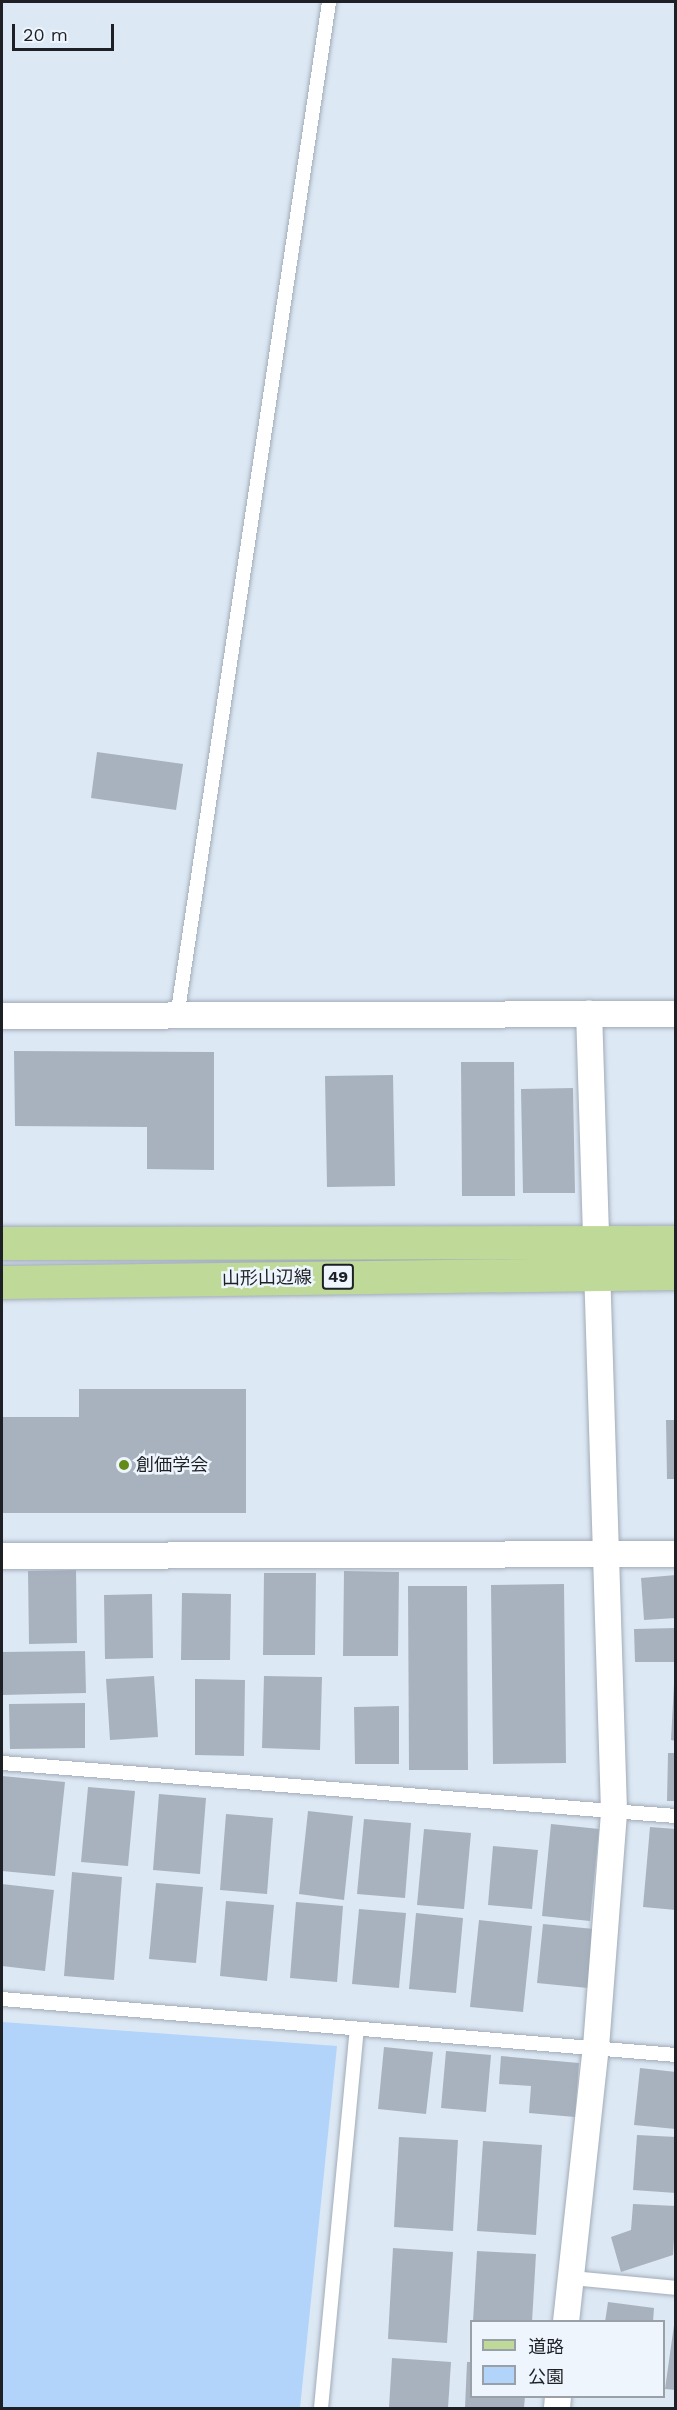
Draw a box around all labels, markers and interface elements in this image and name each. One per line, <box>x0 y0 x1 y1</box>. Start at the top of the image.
scale bar <box>15 12 117 50</box>
text: 20 m <box>23 24 68 45</box>
road number: 49 <box>322 1264 354 1290</box>
street label: 山形山辺線 <box>222 1266 312 1290</box>
place label: 創価学会 <box>136 1454 208 1476</box>
marker: 創価学会 <box>117 1458 131 1472</box>
legend <box>470 2320 665 2398</box>
text: 道路 <box>528 2336 564 2357</box>
text: 公園 <box>528 2366 564 2387</box>

